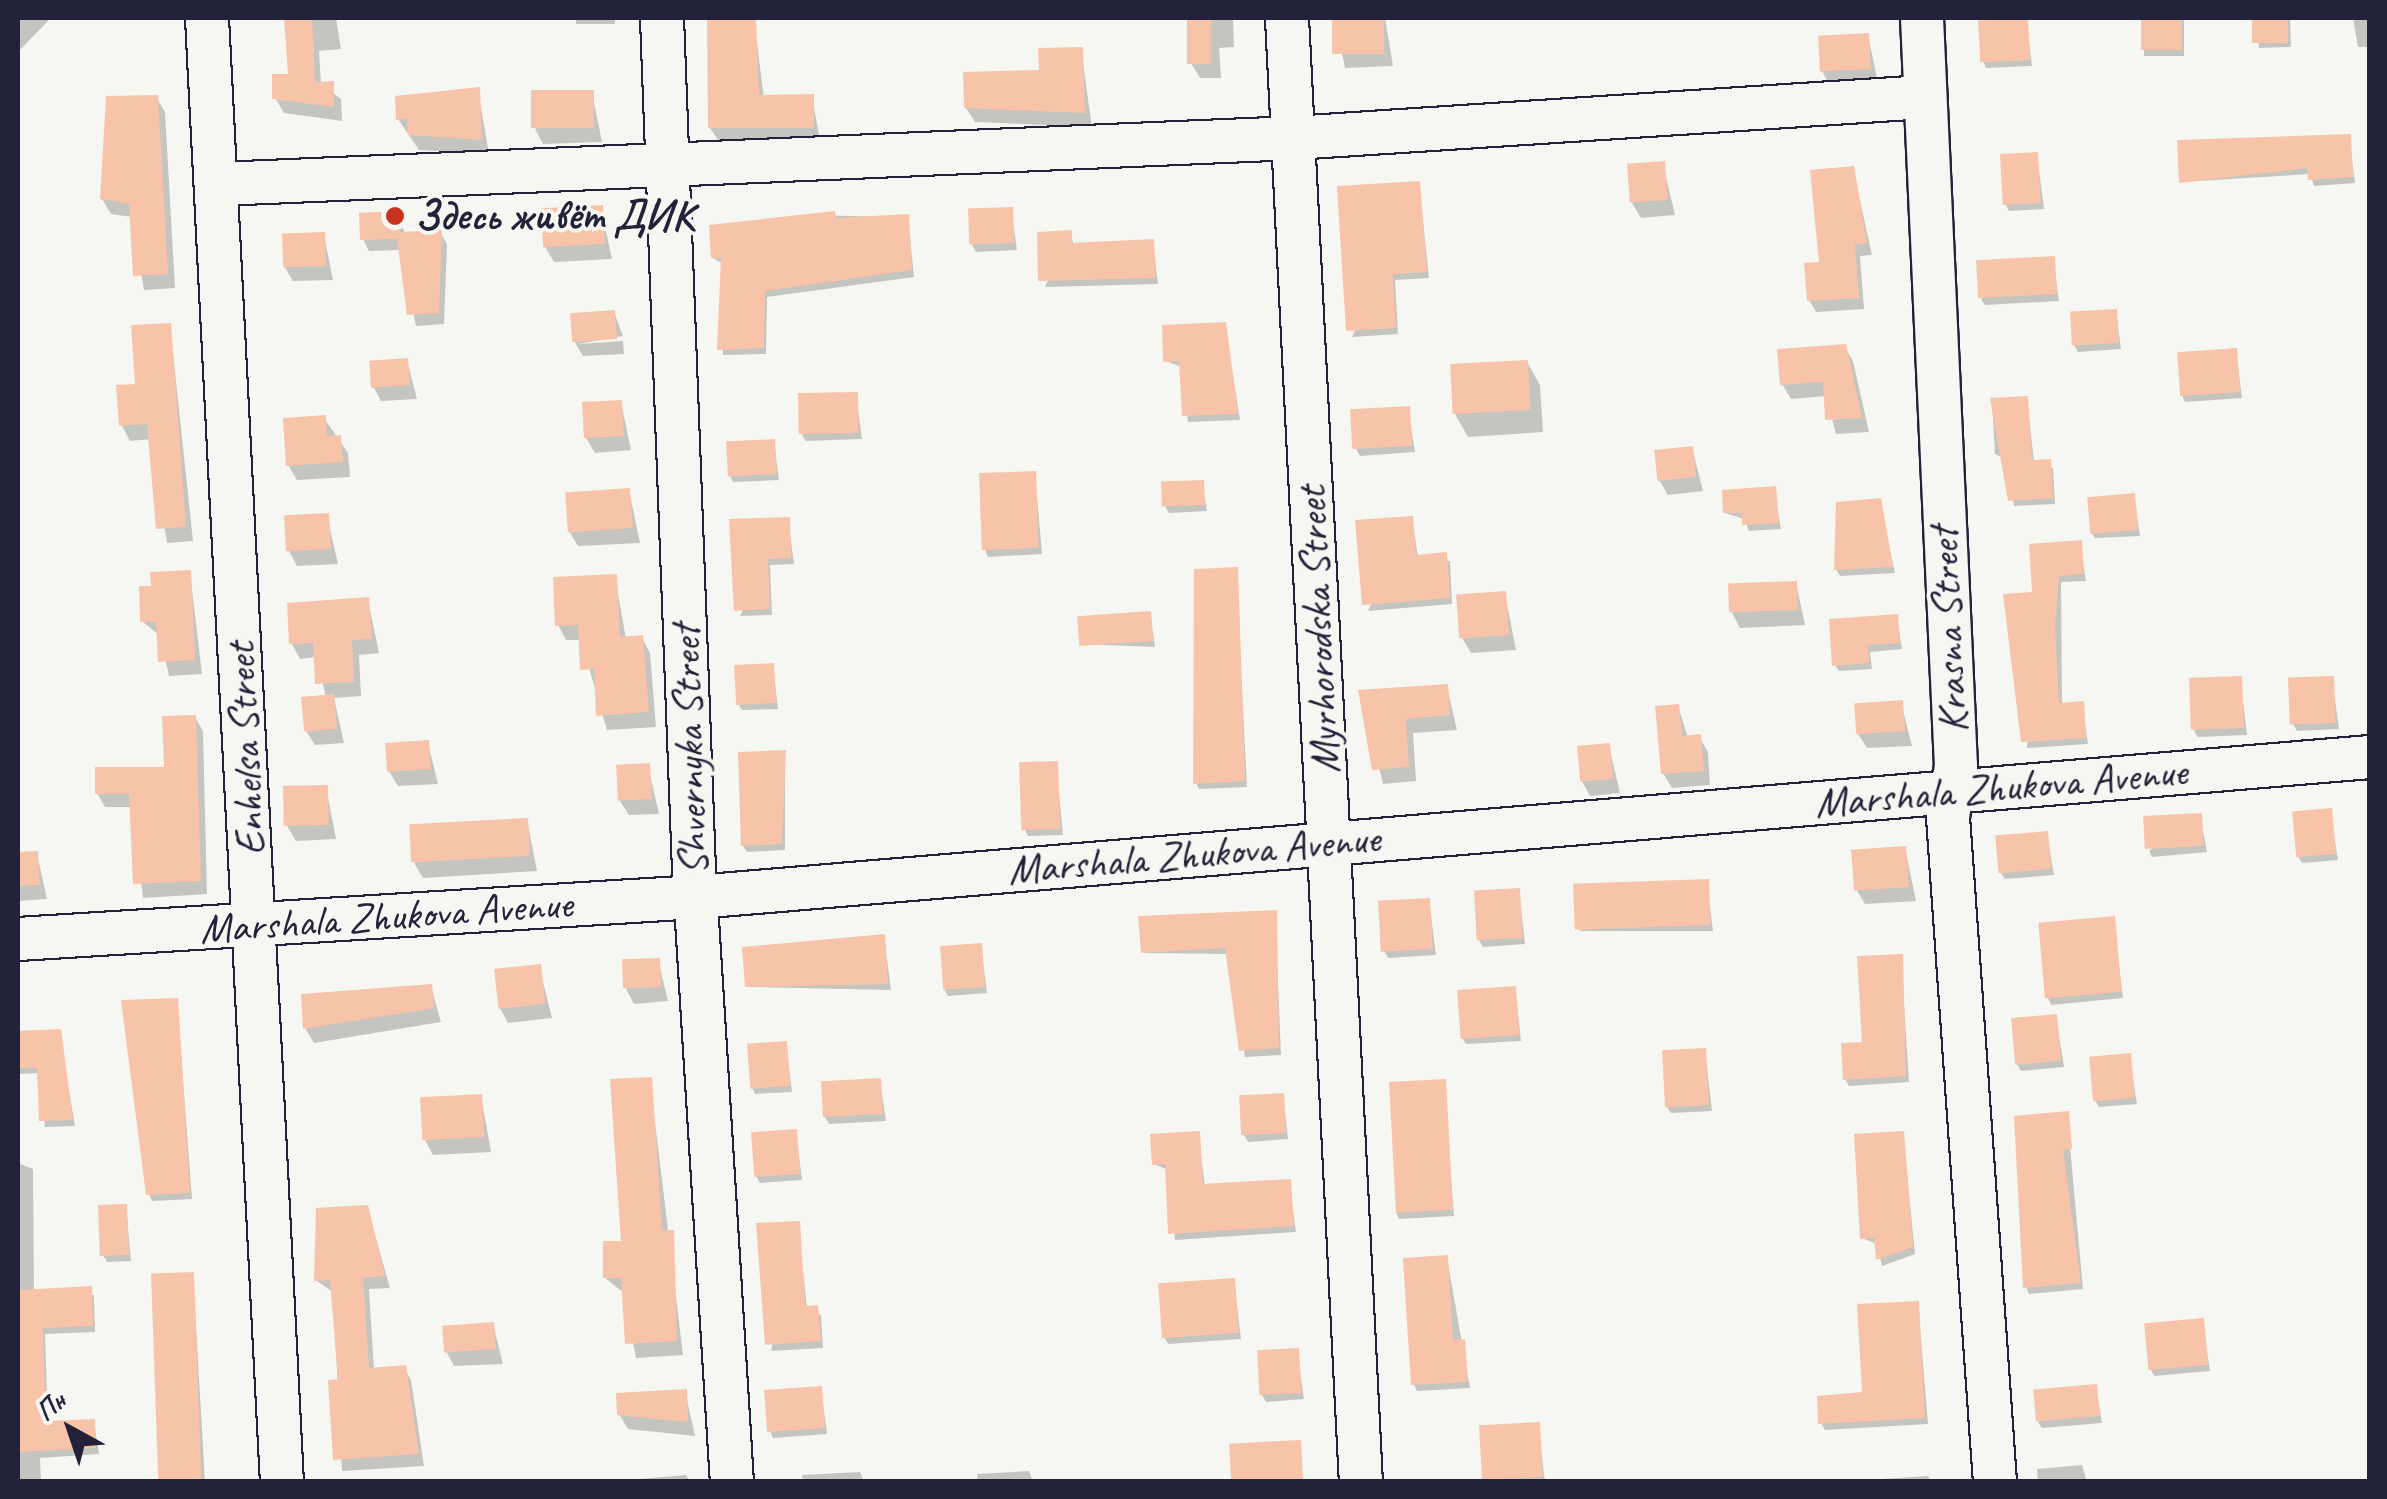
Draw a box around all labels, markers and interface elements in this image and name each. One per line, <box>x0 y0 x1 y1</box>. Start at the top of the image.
place label: Здесь живёт ДИК <box>415 191 689 241</box>
marker: Здесь живёт ДИК <box>384 205 406 227</box>
street label: Myrhorodska Street <box>1286 485 1352 775</box>
street label: Krasna Street <box>1918 526 1980 734</box>
street label: Shvernyka Street <box>660 624 720 876</box>
street label: Enhelsa Street <box>215 641 277 857</box>
street label: Marshala Zhukova Avenue <box>1813 747 2189 829</box>
street label: Marshala Zhukova Avenue <box>1006 814 1382 896</box>
street label: Marshala Zhukova Avenue <box>198 879 574 955</box>
north arrow <box>20 1379 120 1479</box>
text: Пн <box>28 1383 73 1428</box>

